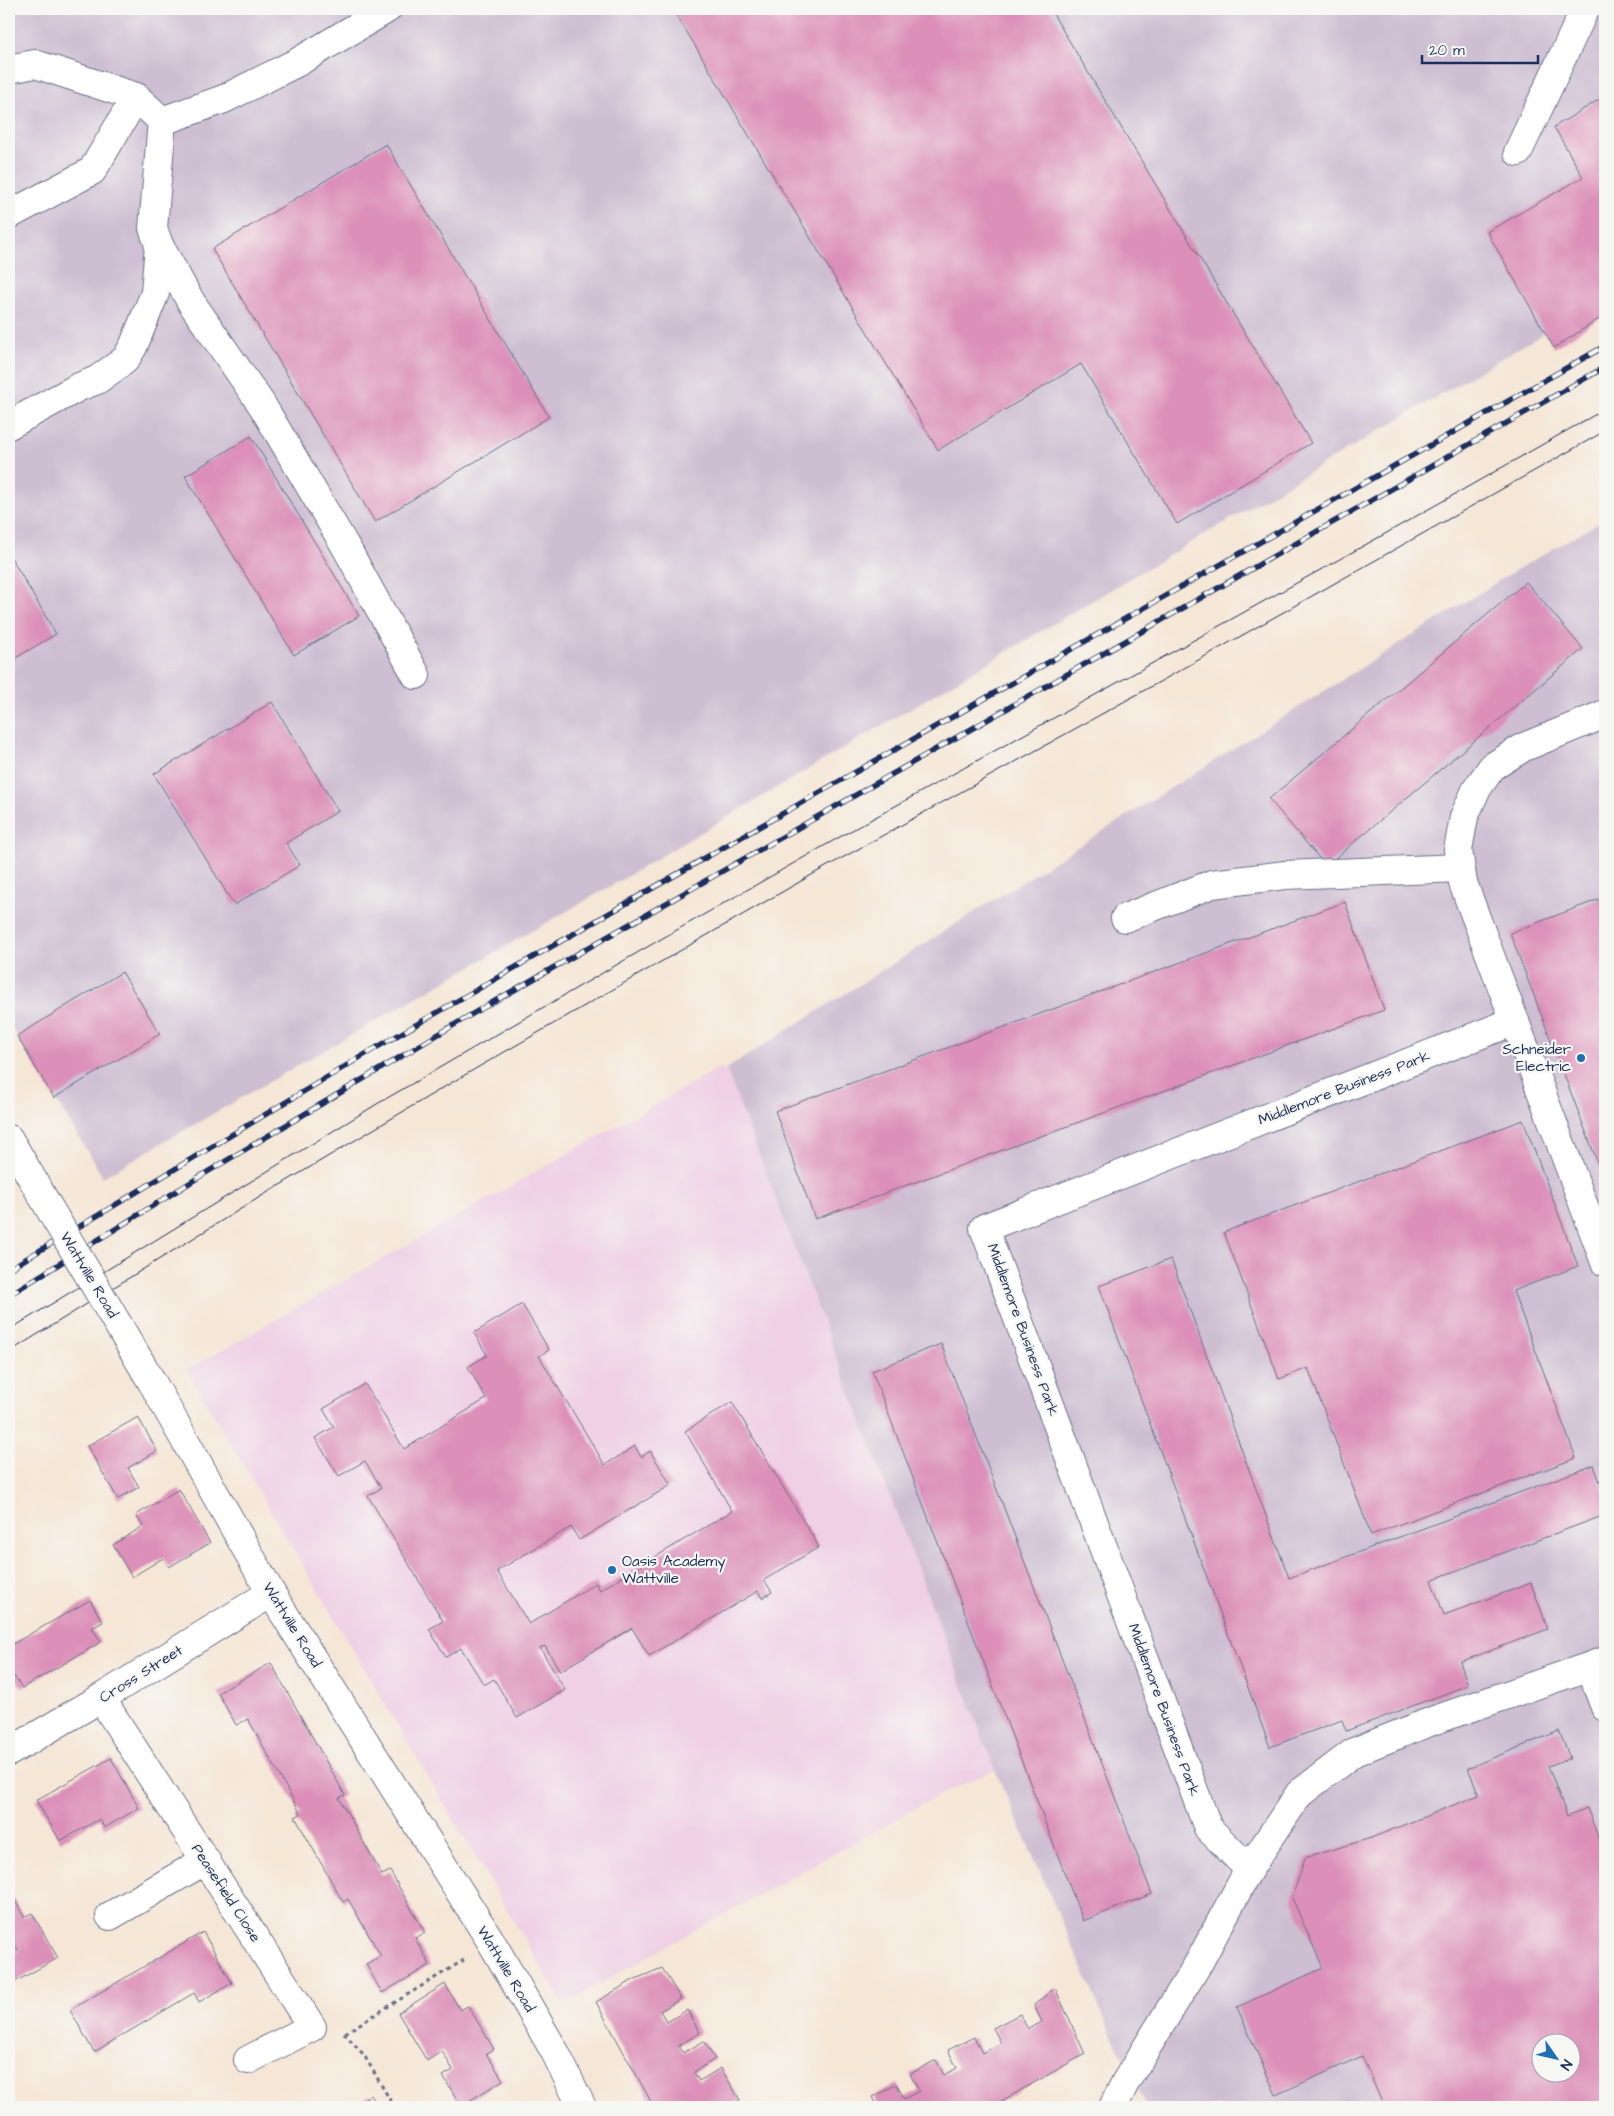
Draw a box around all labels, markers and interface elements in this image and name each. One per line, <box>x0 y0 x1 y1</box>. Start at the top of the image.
scale bar <box>1422 32 1538 64</box>
text: 20 m <box>1429 40 1465 61</box>
place label: Schneider Electric <box>1502 1039 1572 1077</box>
street label: Middlemore Business Park <box>1255 1045 1433 1131</box>
marker: Schneider Electric <box>1575 1052 1587 1064</box>
street label: Wattville Road <box>55 1228 123 1322</box>
street label: Middlemore Business Park <box>982 1241 1064 1419</box>
place label: Oasis Academy Wattville <box>622 1551 725 1589</box>
marker: Oasis Academy Wattville <box>606 1564 618 1576</box>
street label: Wattville Road <box>257 1578 327 1672</box>
street label: Middlemore Business Park <box>1123 1621 1205 1799</box>
street label: Cross Street <box>95 1640 187 1708</box>
street label: Peasefield Close <box>186 1840 266 1946</box>
street label: Wattville Road <box>472 1922 540 2016</box>
north arrow <box>1532 2034 1582 2084</box>
text: N <box>1555 2055 1577 2074</box>

